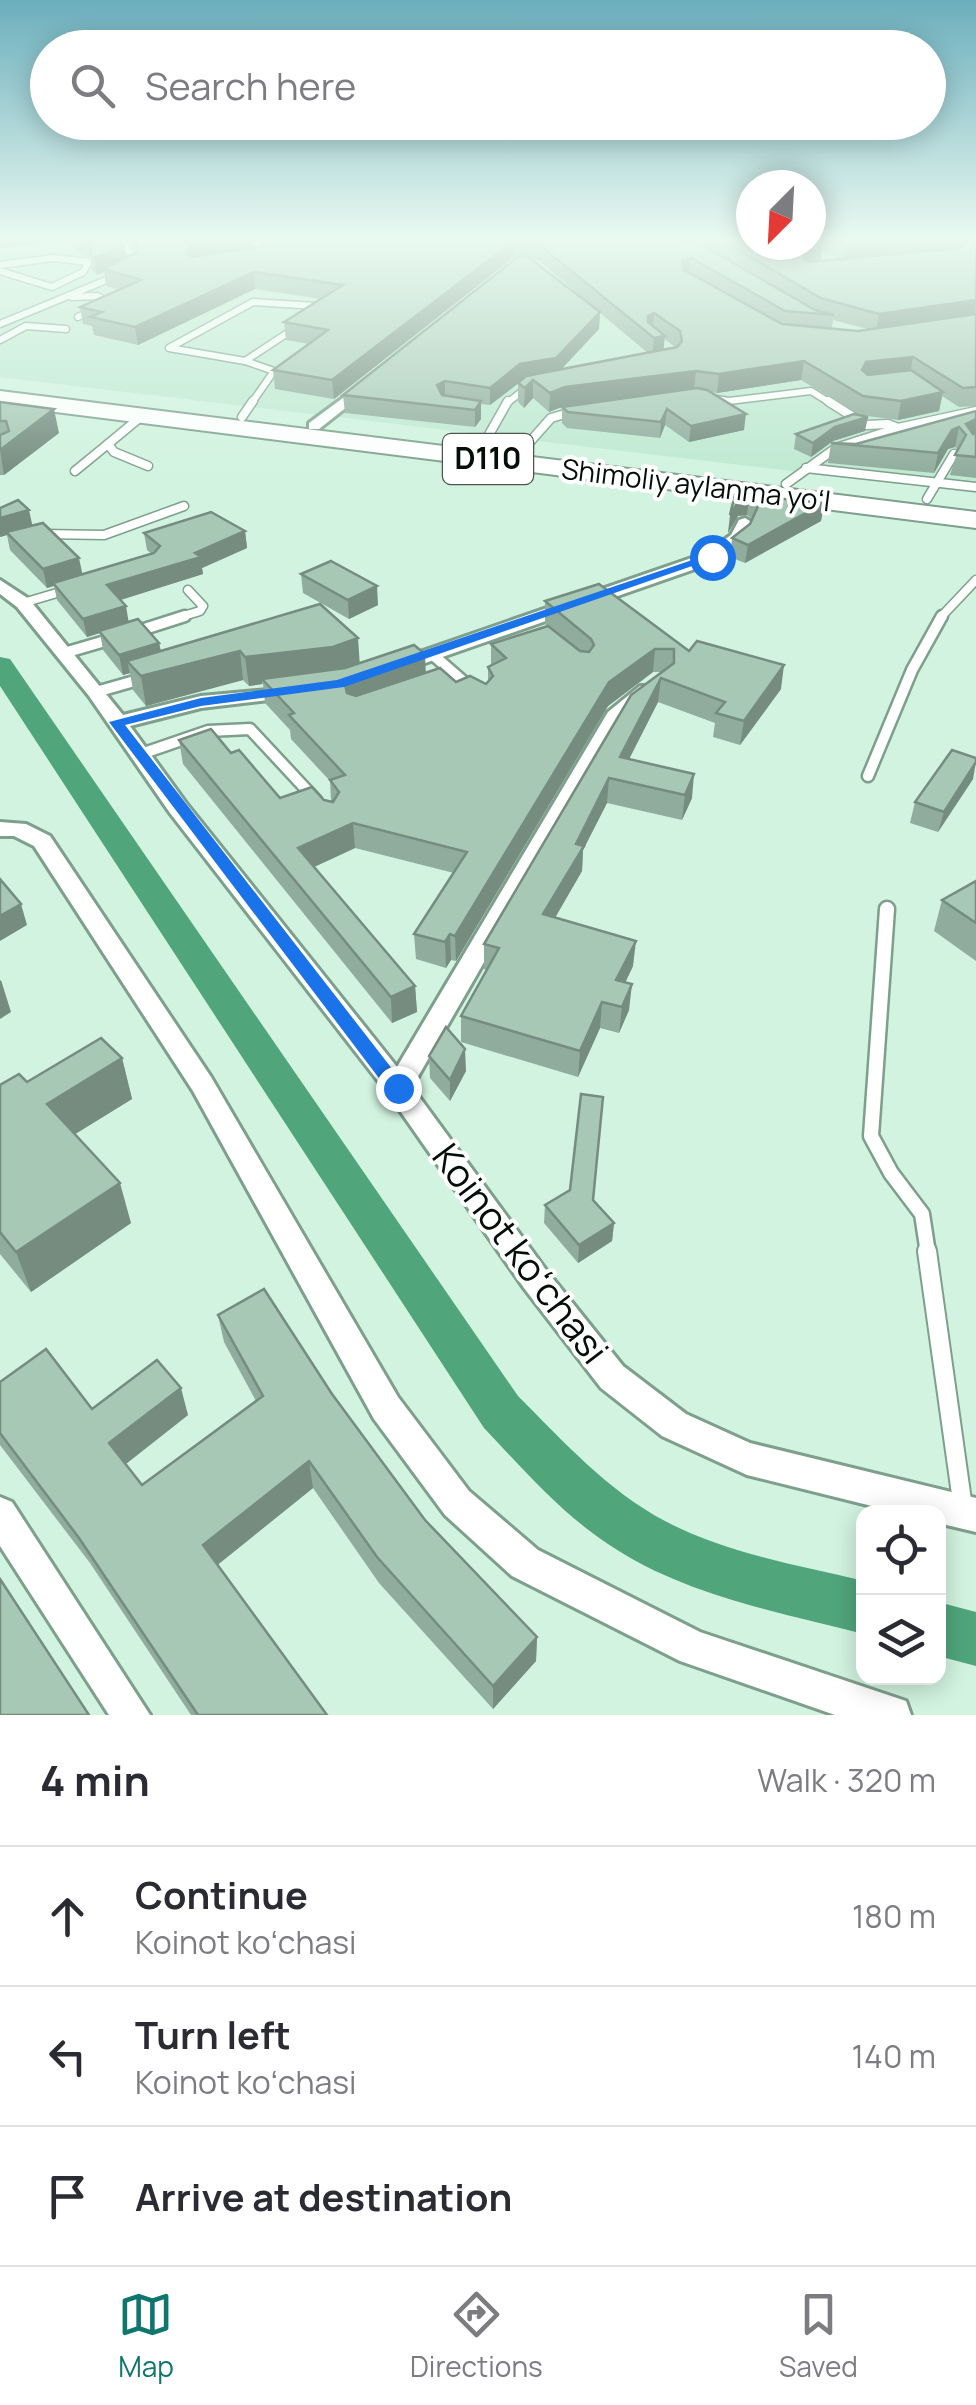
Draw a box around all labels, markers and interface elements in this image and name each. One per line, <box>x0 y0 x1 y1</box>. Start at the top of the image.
search box <box>30 30 946 140</box>
icon: search <box>65 58 120 113</box>
text: Search here <box>145 59 356 111</box>
north arrow <box>736 170 826 260</box>
road number: D110 <box>443 434 533 484</box>
street label: Shimoliy aylanma yoʻl <box>559 449 833 519</box>
route start <box>690 535 736 581</box>
route end <box>376 1066 422 1112</box>
street label: Koinot koʻchasi <box>422 1132 622 1373</box>
map controls <box>856 1505 946 1685</box>
button: locate <box>856 1505 946 1595</box>
button: layers <box>856 1595 946 1685</box>
text: 4 min <box>40 1751 150 1809</box>
text: Walk · 320 m <box>757 1758 936 1802</box>
text: Continue <box>135 1868 308 1920</box>
icon: ahead <box>40 1889 95 1944</box>
text: 180 m <box>852 1894 936 1938</box>
text: Koinot koʻchasi <box>135 1920 357 1964</box>
text: Turn left <box>135 2008 291 2060</box>
icon: left <box>40 2029 95 2084</box>
text: 140 m <box>852 2034 936 2078</box>
text: Koinot koʻchasi <box>135 2060 357 2104</box>
icon: arrive <box>40 2169 95 2224</box>
text: Arrive at destination <box>135 2170 512 2222</box>
tab: Map <box>118 2287 174 2385</box>
tab: Directions <box>410 2287 543 2385</box>
tab: Saved <box>779 2287 858 2385</box>

